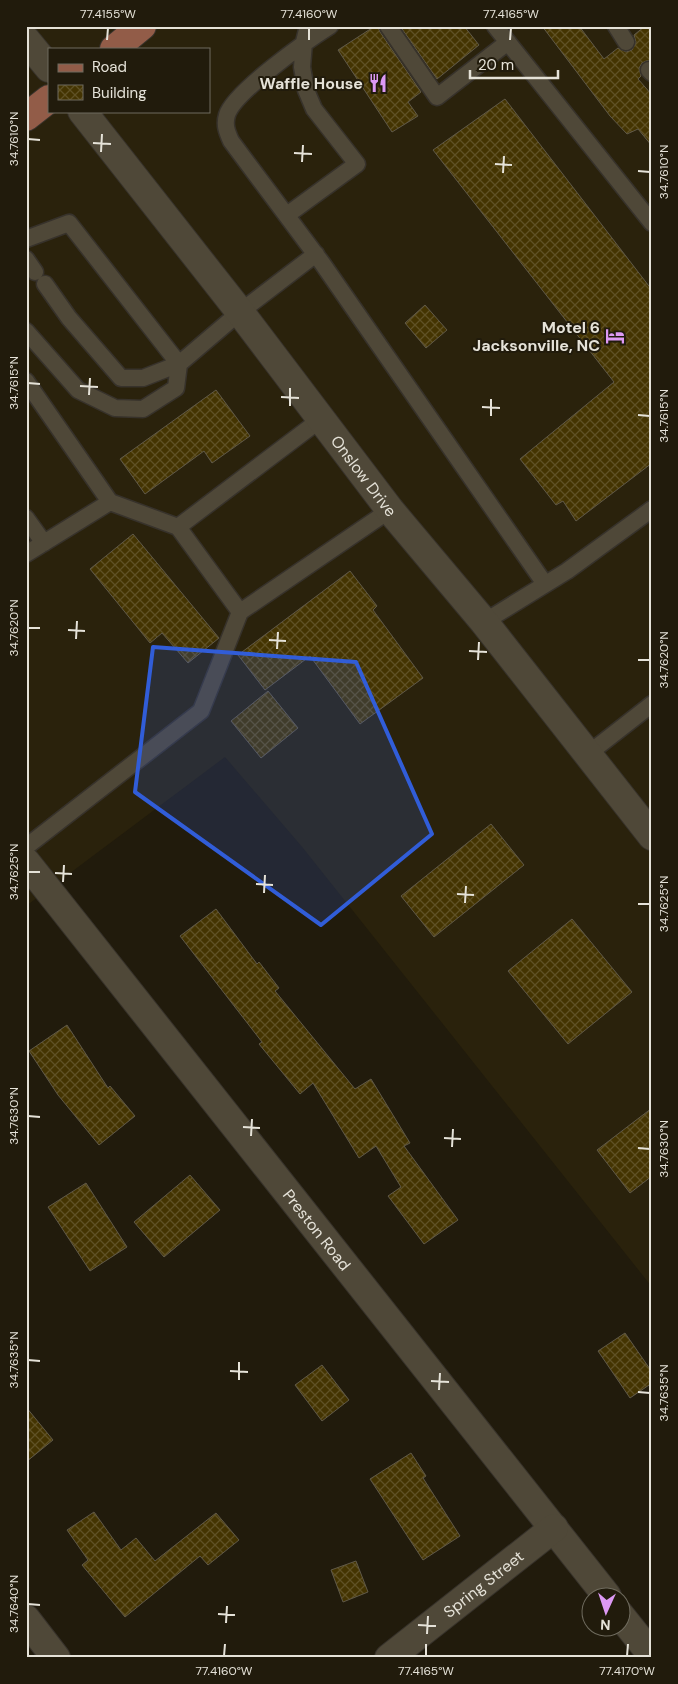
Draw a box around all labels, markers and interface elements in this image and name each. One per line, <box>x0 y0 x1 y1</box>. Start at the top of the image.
text: 77.4155°W <box>80 6 136 22</box>
text: 77.4160°W <box>281 6 338 22</box>
text: 77.4165°W <box>483 6 539 22</box>
legend <box>48 48 210 112</box>
scale bar <box>470 48 558 80</box>
text: 20 m <box>478 55 514 75</box>
text: Road <box>92 57 127 77</box>
restaurant icon: Waffle House <box>367 72 389 94</box>
place label: Waffle House <box>260 73 363 94</box>
text: Building <box>92 83 147 103</box>
text: 34.7610°N <box>6 112 22 166</box>
text: 34.7610°N <box>656 145 672 199</box>
place label: Motel 6 Jacksonville, NC <box>473 317 600 356</box>
hotel icon: Motel 6 Jacksonville, NC <box>604 325 626 347</box>
text: 34.7615°N <box>6 356 22 410</box>
text: 34.7615°N <box>656 389 672 443</box>
street label: Onslow Drive <box>326 431 401 521</box>
text: 34.7620°N <box>6 599 22 657</box>
text: 34.7620°N <box>656 631 672 689</box>
text: 34.7625°N <box>6 844 22 900</box>
text: 34.7625°N <box>656 876 672 932</box>
text: 34.7630°N <box>6 1087 22 1145</box>
text: 34.7630°N <box>656 1120 672 1178</box>
street label: Preston Road <box>278 1185 356 1275</box>
text: 34.7635°N <box>6 1332 22 1388</box>
text: 34.7635°N <box>656 1365 672 1421</box>
street label: Spring Street <box>439 1546 528 1622</box>
text: 34.7640°N <box>6 1575 22 1633</box>
north arrow <box>580 1586 630 1636</box>
text: N <box>600 1616 611 1634</box>
text: 77.4160°W <box>196 1663 253 1679</box>
text: 77.4165°W <box>398 1663 454 1679</box>
text: 77.4170°W <box>599 1663 655 1679</box>

